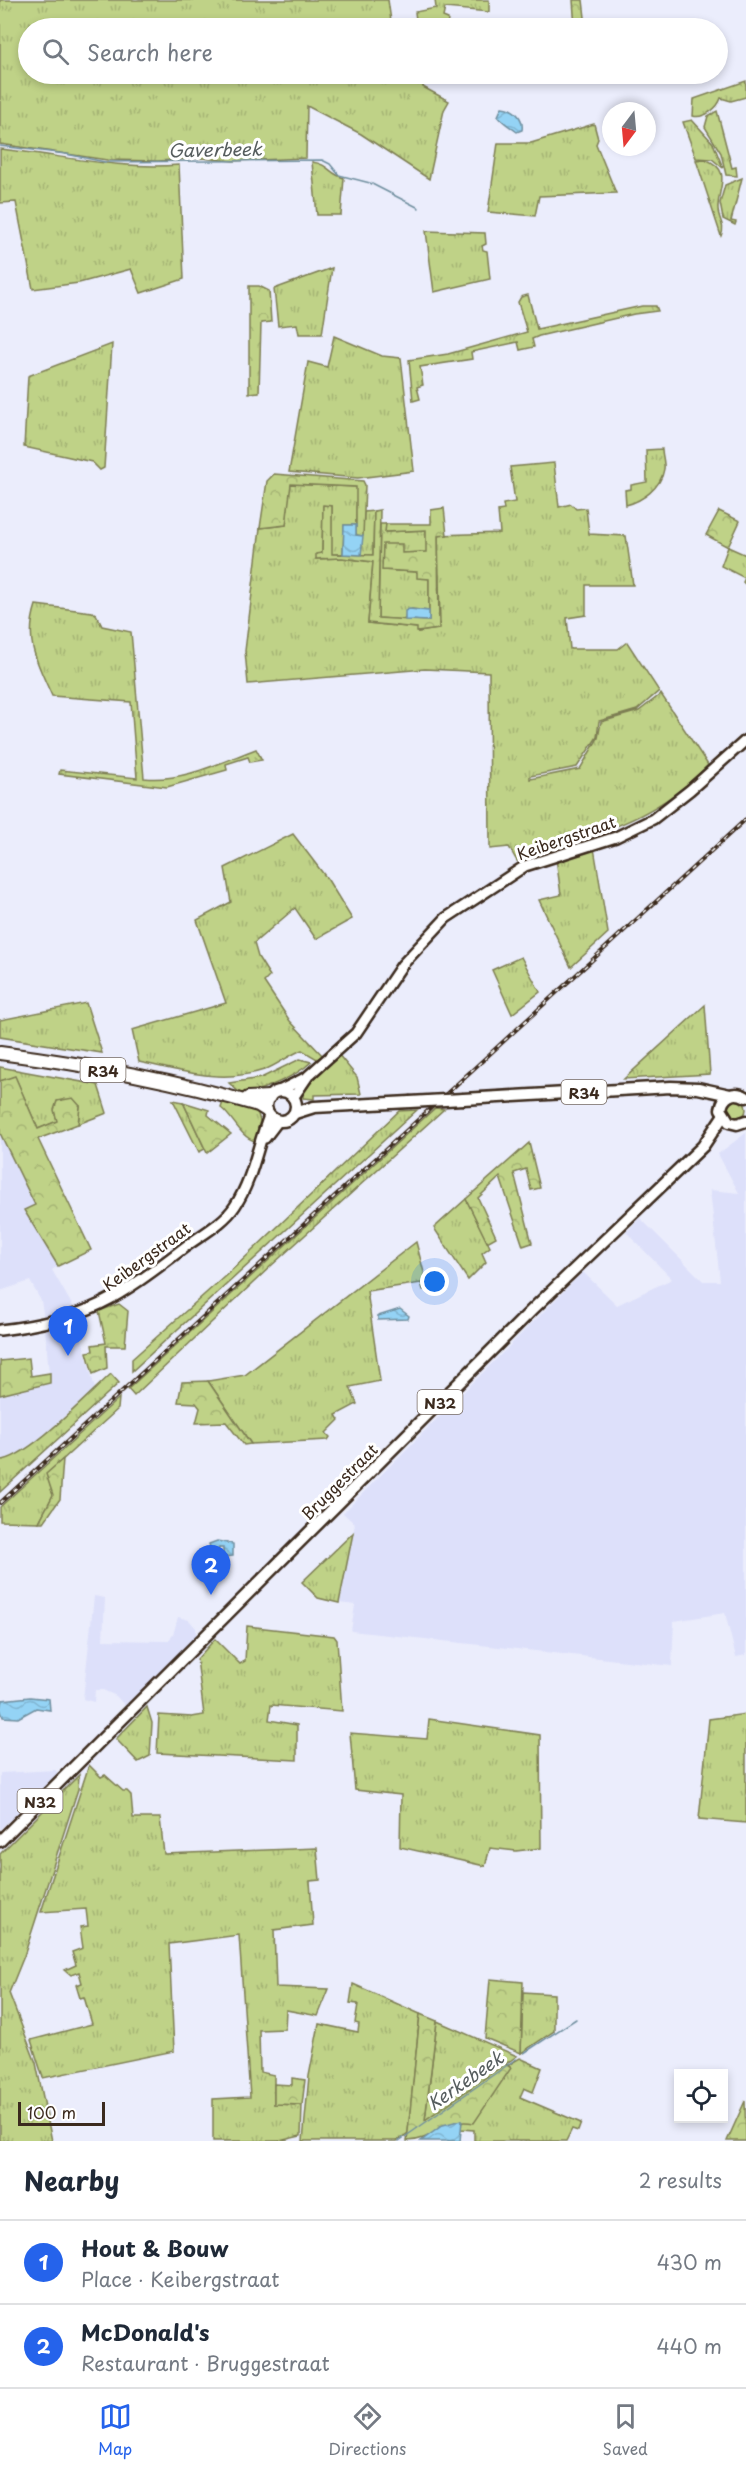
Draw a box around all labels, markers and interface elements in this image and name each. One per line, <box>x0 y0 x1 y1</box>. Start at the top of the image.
search box <box>18 18 728 84</box>
icon: search <box>39 35 72 68</box>
text: Search here <box>87 35 213 68</box>
north arrow <box>602 102 656 156</box>
water label: Gaverbeek <box>168 135 263 163</box>
street label: Keibergstraat <box>513 809 619 865</box>
road number: R34 <box>80 1058 126 1082</box>
road number: R34 <box>562 1080 606 1104</box>
street label: Keibergstraat <box>97 1216 195 1296</box>
your location <box>420 1267 449 1296</box>
pin: 1 <box>48 1306 88 1356</box>
road number: N32 <box>418 1390 462 1414</box>
street label: Bruggestraat <box>295 1437 383 1525</box>
pin: 2 <box>192 1546 230 1595</box>
road number: N32 <box>18 1789 63 1813</box>
water label: Kerkebeek <box>421 2043 510 2116</box>
map controls <box>674 2069 728 2123</box>
button: locate <box>674 2069 728 2123</box>
scale bar <box>18 2099 105 2126</box>
text: 100 m <box>27 2100 76 2124</box>
text: Nearby <box>24 2161 119 2200</box>
text: 2 results <box>639 2165 722 2195</box>
text: Hout & Bouw <box>81 2231 229 2264</box>
text: 1 <box>39 2247 48 2277</box>
text: 430 m <box>657 2247 722 2277</box>
text: Place · Keibergstraat <box>81 2264 280 2294</box>
text: McDonald's <box>81 2315 210 2348</box>
text: 2 <box>36 2331 51 2361</box>
text: 440 m <box>657 2331 722 2361</box>
text: Restaurant · Bruggestraat <box>81 2348 330 2378</box>
tab: Map <box>98 2400 132 2460</box>
tab: Directions <box>328 2400 406 2460</box>
tab: Saved <box>602 2400 648 2460</box>

